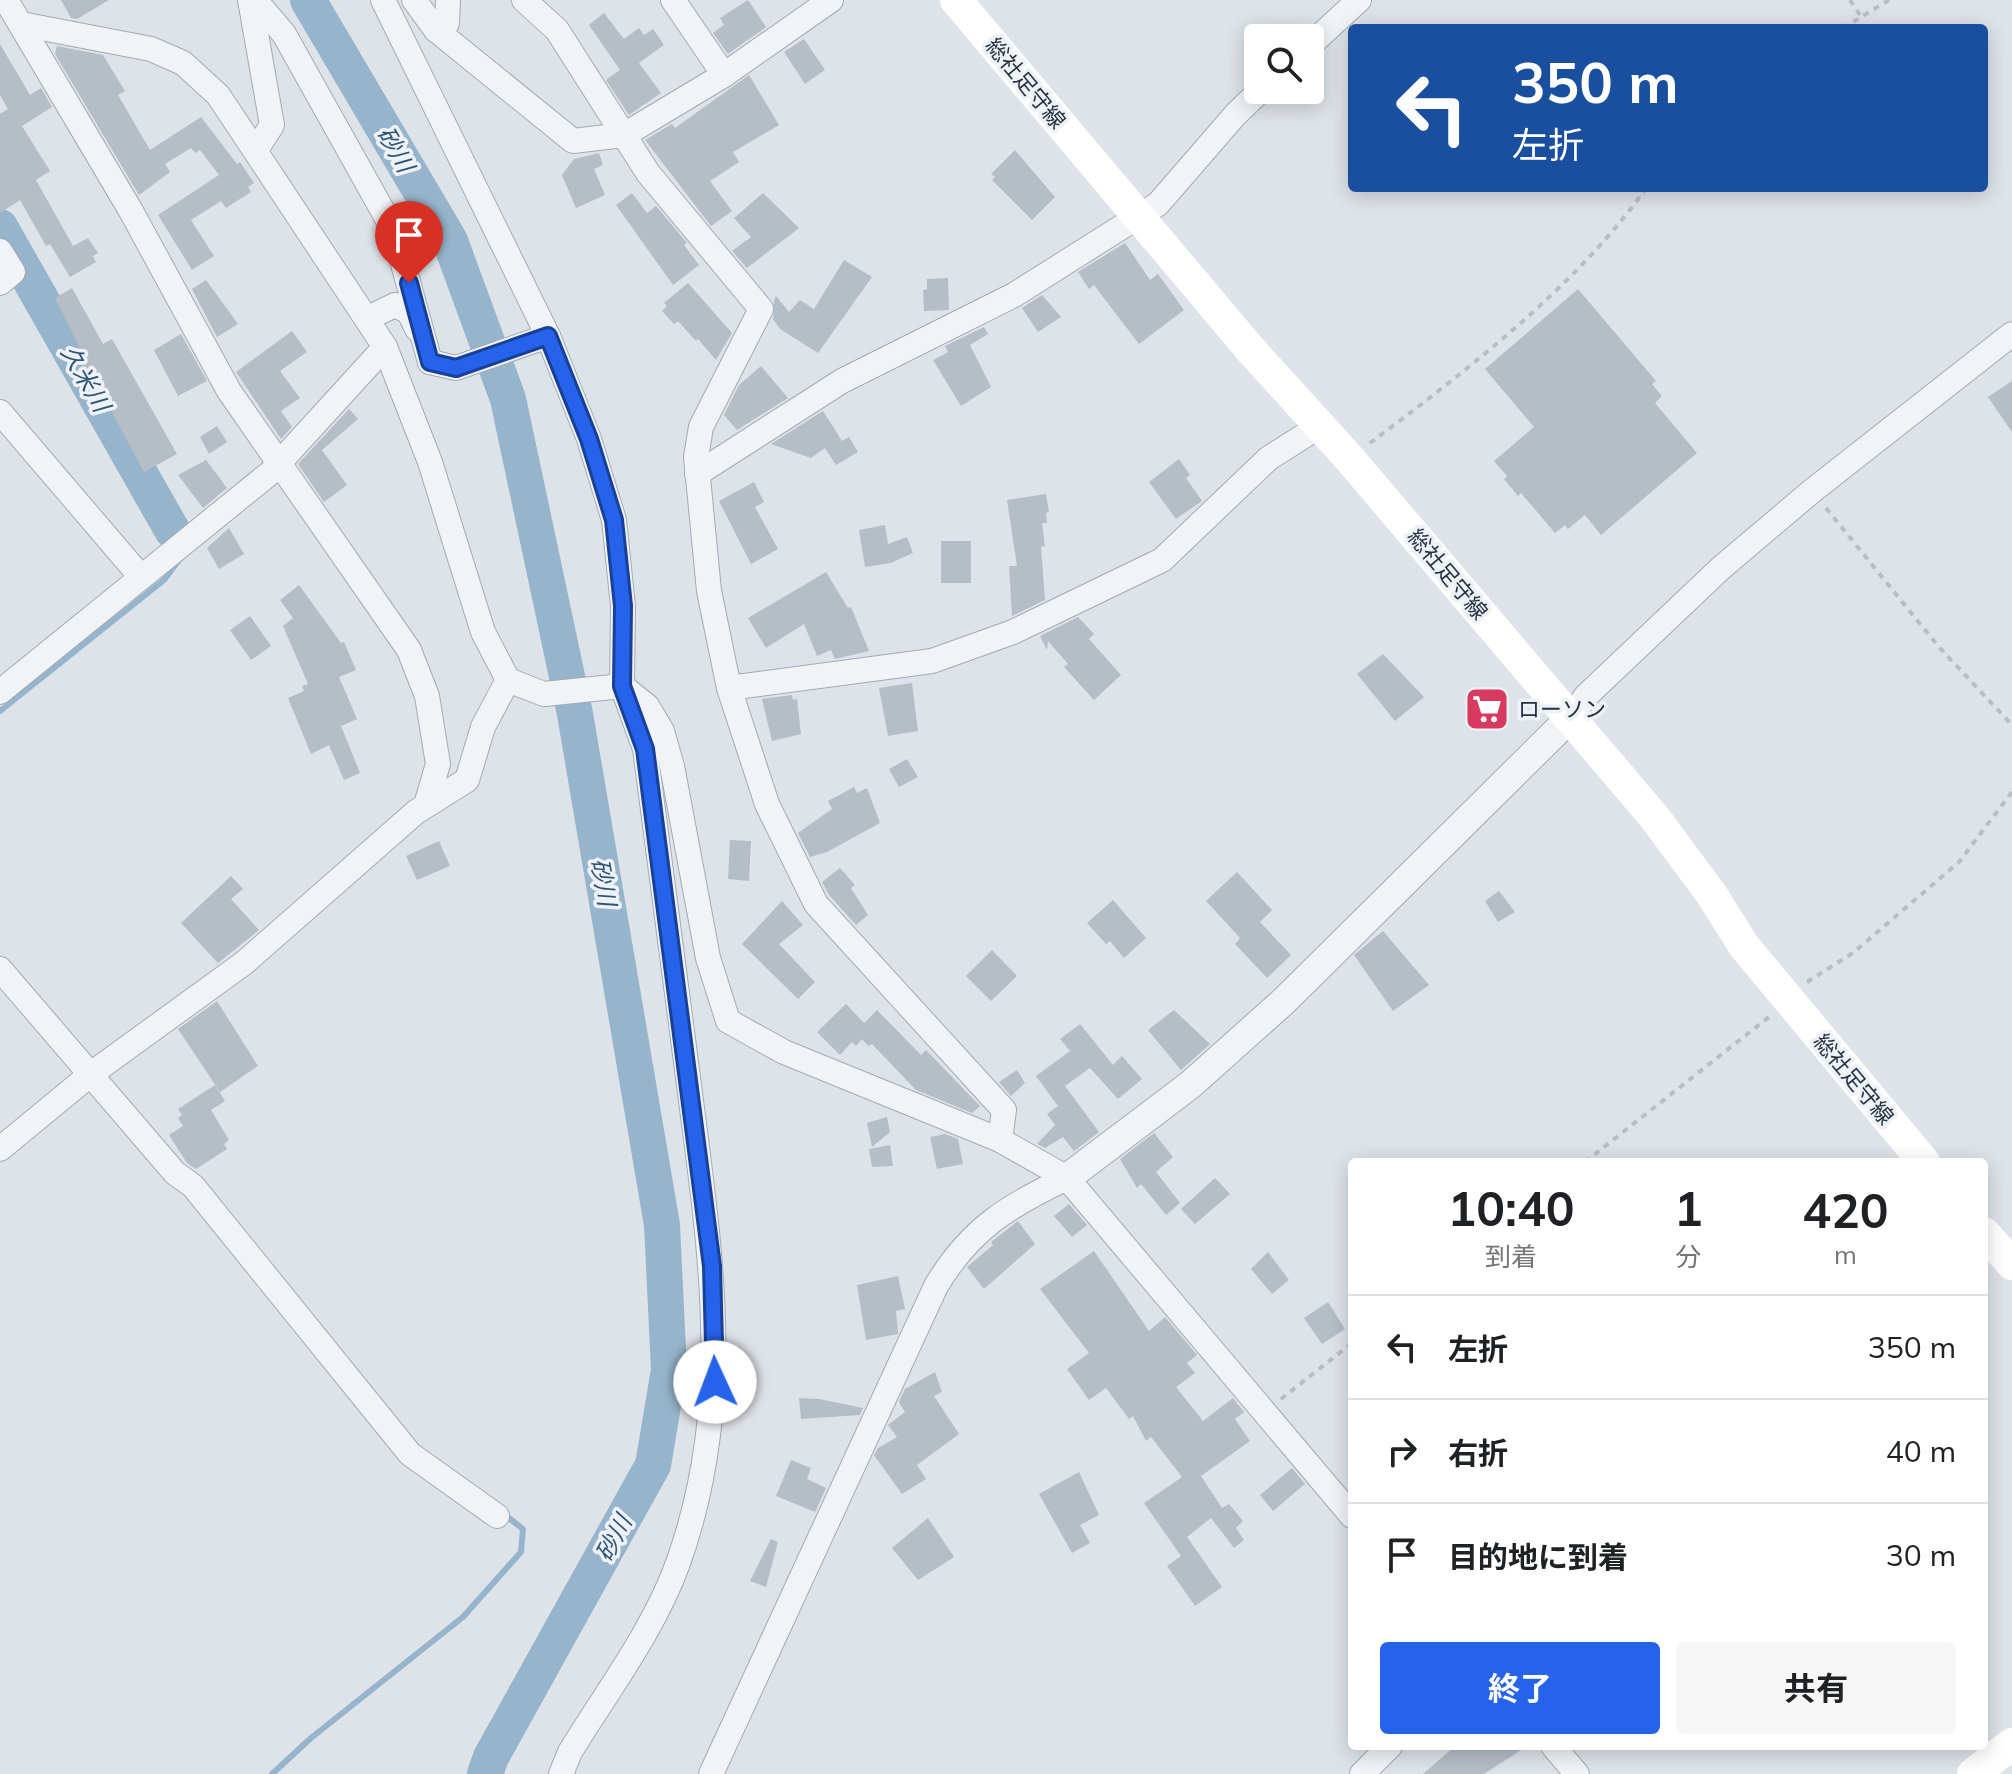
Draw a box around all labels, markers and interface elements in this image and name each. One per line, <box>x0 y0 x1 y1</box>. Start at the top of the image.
map controls <box>1244 24 1324 104</box>
button: search <box>1244 24 1324 104</box>
street label: 総社足守線 <box>980 32 1072 134</box>
text: 350 m <box>1512 47 1679 117</box>
icon: left <box>1380 56 1484 160</box>
water label: 砂川 <box>371 121 422 180</box>
text: 左折 <box>1512 122 1584 167</box>
pin <box>375 201 443 283</box>
icon: arrive <box>387 213 431 257</box>
water label: 久米川 <box>55 339 118 419</box>
street label: 総社足守線 <box>1402 523 1494 625</box>
supermarket icon: ローソン <box>1463 685 1511 733</box>
place label: ローソン <box>1518 695 1606 723</box>
water label: 砂川 <box>585 856 623 911</box>
street label: 総社足守線 <box>1808 1028 1900 1130</box>
text: 10:40 <box>1447 1178 1575 1238</box>
text: 1 <box>1674 1178 1703 1238</box>
text: 420 <box>1802 1180 1889 1240</box>
text: m <box>1834 1238 1857 1271</box>
text: 到着 <box>1485 1240 1537 1273</box>
text: 分 <box>1675 1240 1701 1273</box>
icon: left <box>1380 1325 1424 1369</box>
text: 350 m <box>1868 1328 1956 1366</box>
text: 左折 <box>1448 1330 1508 1368</box>
position arrow <box>673 1340 757 1424</box>
icon: right <box>1380 1429 1424 1473</box>
text: 40 m <box>1886 1432 1956 1470</box>
text: 右折 <box>1448 1434 1508 1472</box>
water label: 砂川 <box>588 1507 639 1566</box>
icon: arrive <box>1380 1533 1424 1577</box>
text: 30 m <box>1886 1536 1956 1574</box>
text: 目的地に到着 <box>1448 1538 1628 1576</box>
button: 終了 <box>1380 1642 1660 1734</box>
button: 共有 <box>1676 1642 1956 1734</box>

